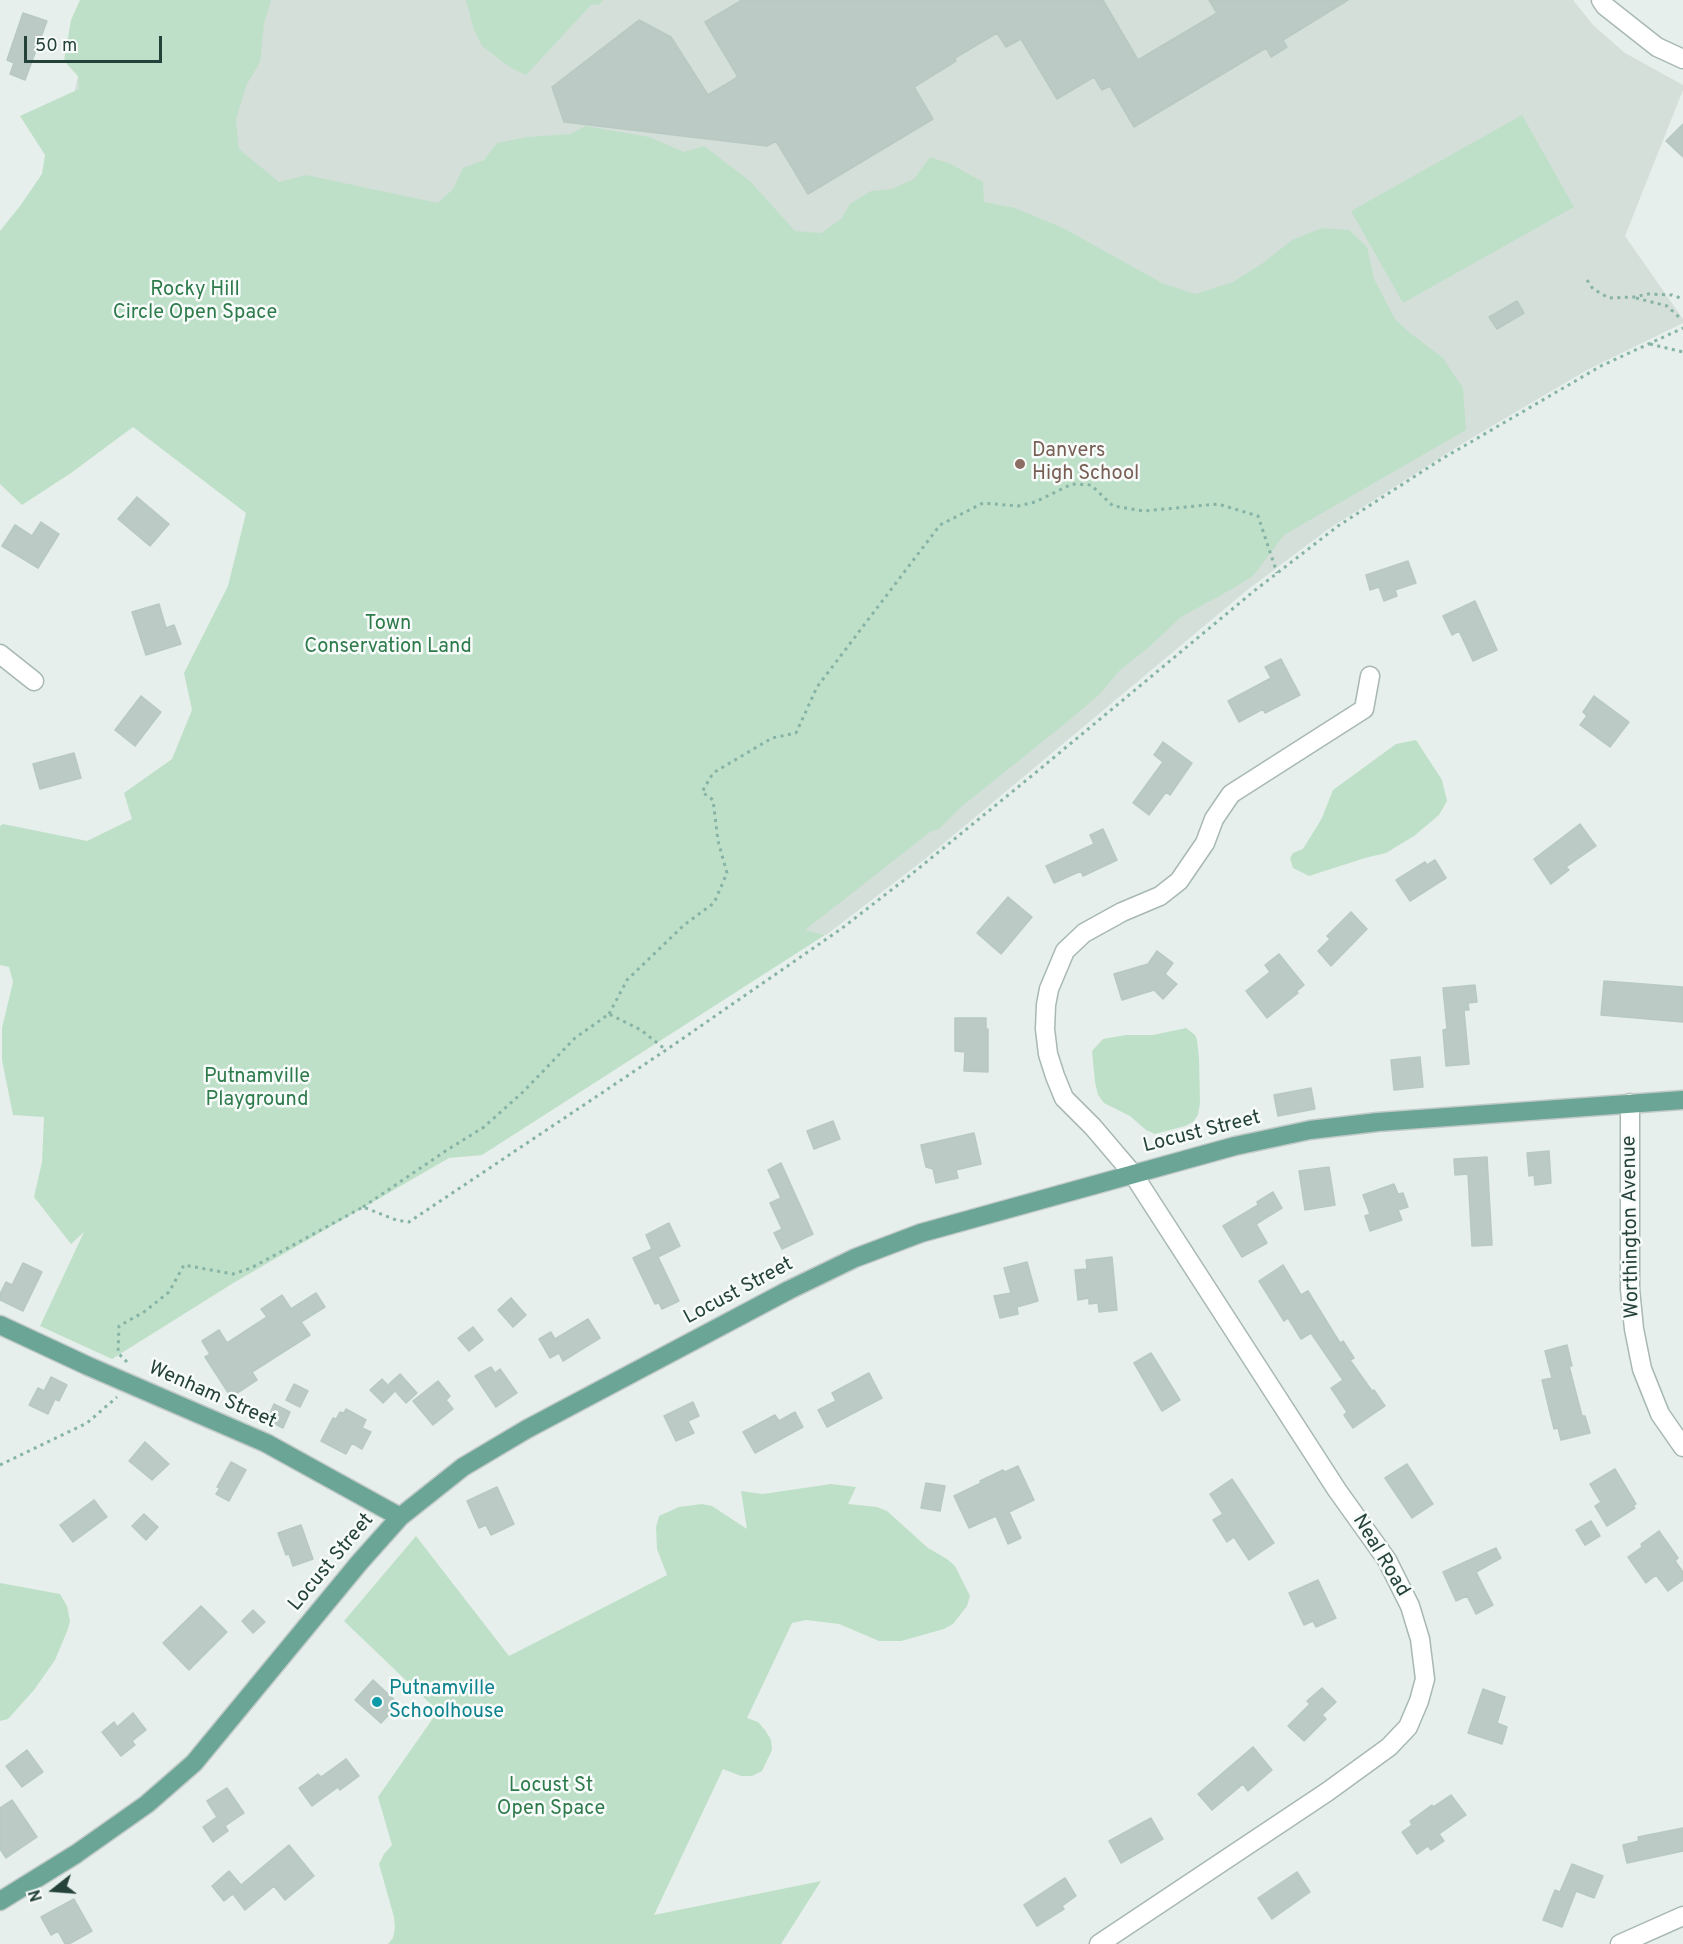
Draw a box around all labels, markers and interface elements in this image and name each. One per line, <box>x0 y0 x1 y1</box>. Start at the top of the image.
scale bar <box>27 24 165 62</box>
text: 50 m <box>35 35 77 58</box>
park label: Rocky Hill Circle Open Space <box>113 279 277 326</box>
place label: Danvers High School <box>1032 440 1139 487</box>
marker: Danvers High School <box>1013 457 1027 471</box>
park label: Town Conservation Land <box>304 613 472 660</box>
park label: Putnamville Playground <box>204 1066 310 1113</box>
street label: Locust Street <box>1141 1107 1263 1159</box>
street label: Worthington Avenue <box>1618 1135 1646 1319</box>
street label: Locust Street <box>680 1253 798 1331</box>
street label: Wenham Street <box>144 1357 280 1435</box>
street label: Locust Street <box>284 1509 380 1617</box>
street label: Neal Road <box>1346 1511 1414 1601</box>
place label: Putnamville Schoolhouse <box>389 1678 504 1725</box>
marker: Putnamville Schoolhouse <box>370 1695 384 1709</box>
park label: Locust St Open Space <box>497 1775 605 1822</box>
north arrow <box>24 1860 84 1920</box>
text: N <box>26 1887 48 1904</box>

